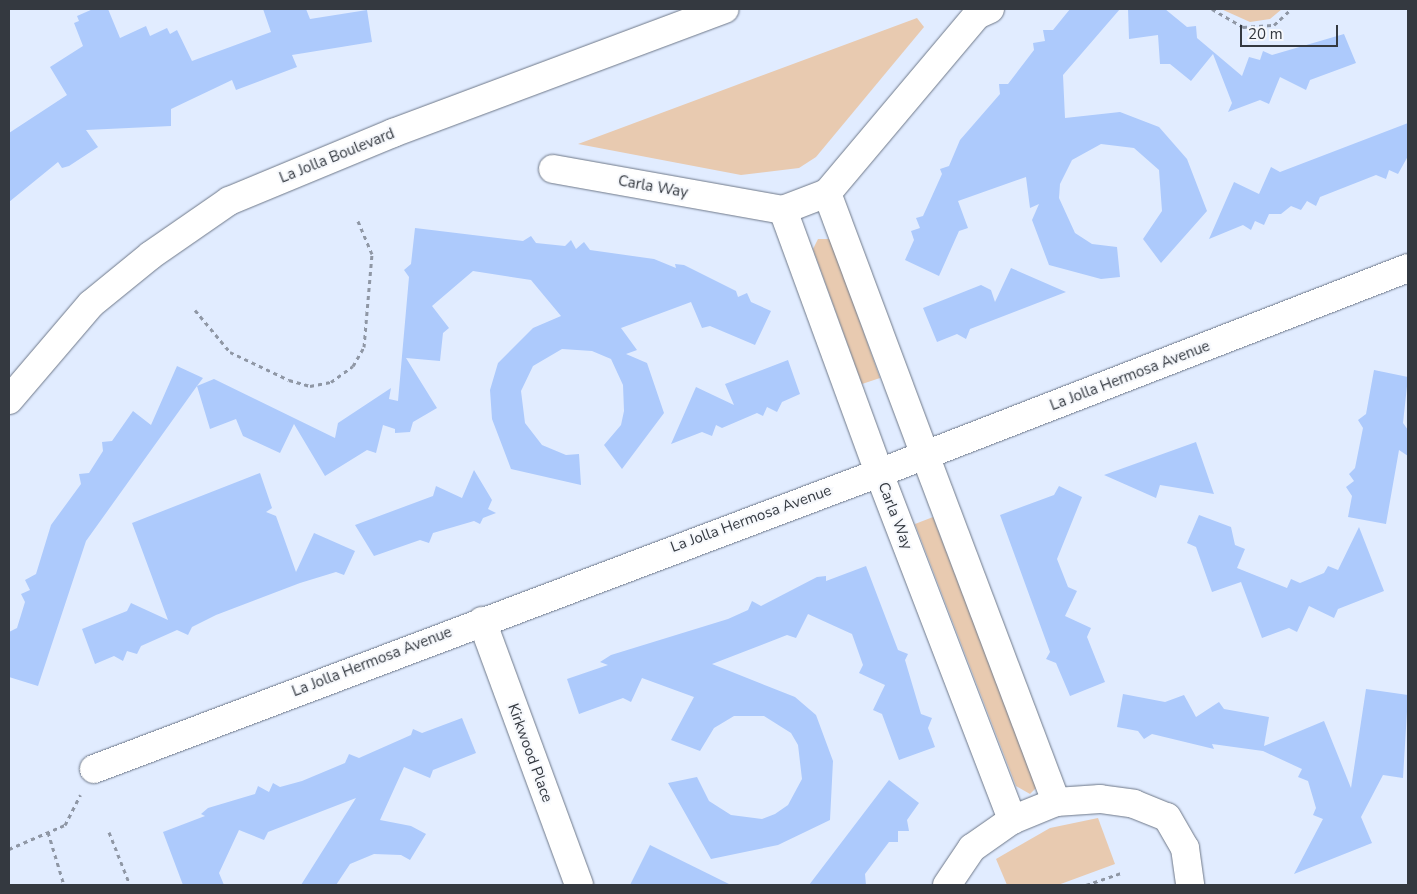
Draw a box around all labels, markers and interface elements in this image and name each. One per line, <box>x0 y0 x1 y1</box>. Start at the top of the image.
scale bar <box>1242 15 1340 47</box>
text: 20 m <box>1248 24 1283 44</box>
street label: La Jolla Boulevard <box>277 125 397 187</box>
street label: Carla Way <box>617 172 689 202</box>
street label: La Jolla Hermosa Avenue <box>1047 337 1213 415</box>
street label: Carla Way <box>874 480 916 552</box>
street label: La Jolla Hermosa Avenue <box>668 481 834 557</box>
street label: La Jolla Hermosa Avenue <box>289 623 455 701</box>
street label: Kirkwood Place <box>504 701 556 805</box>

